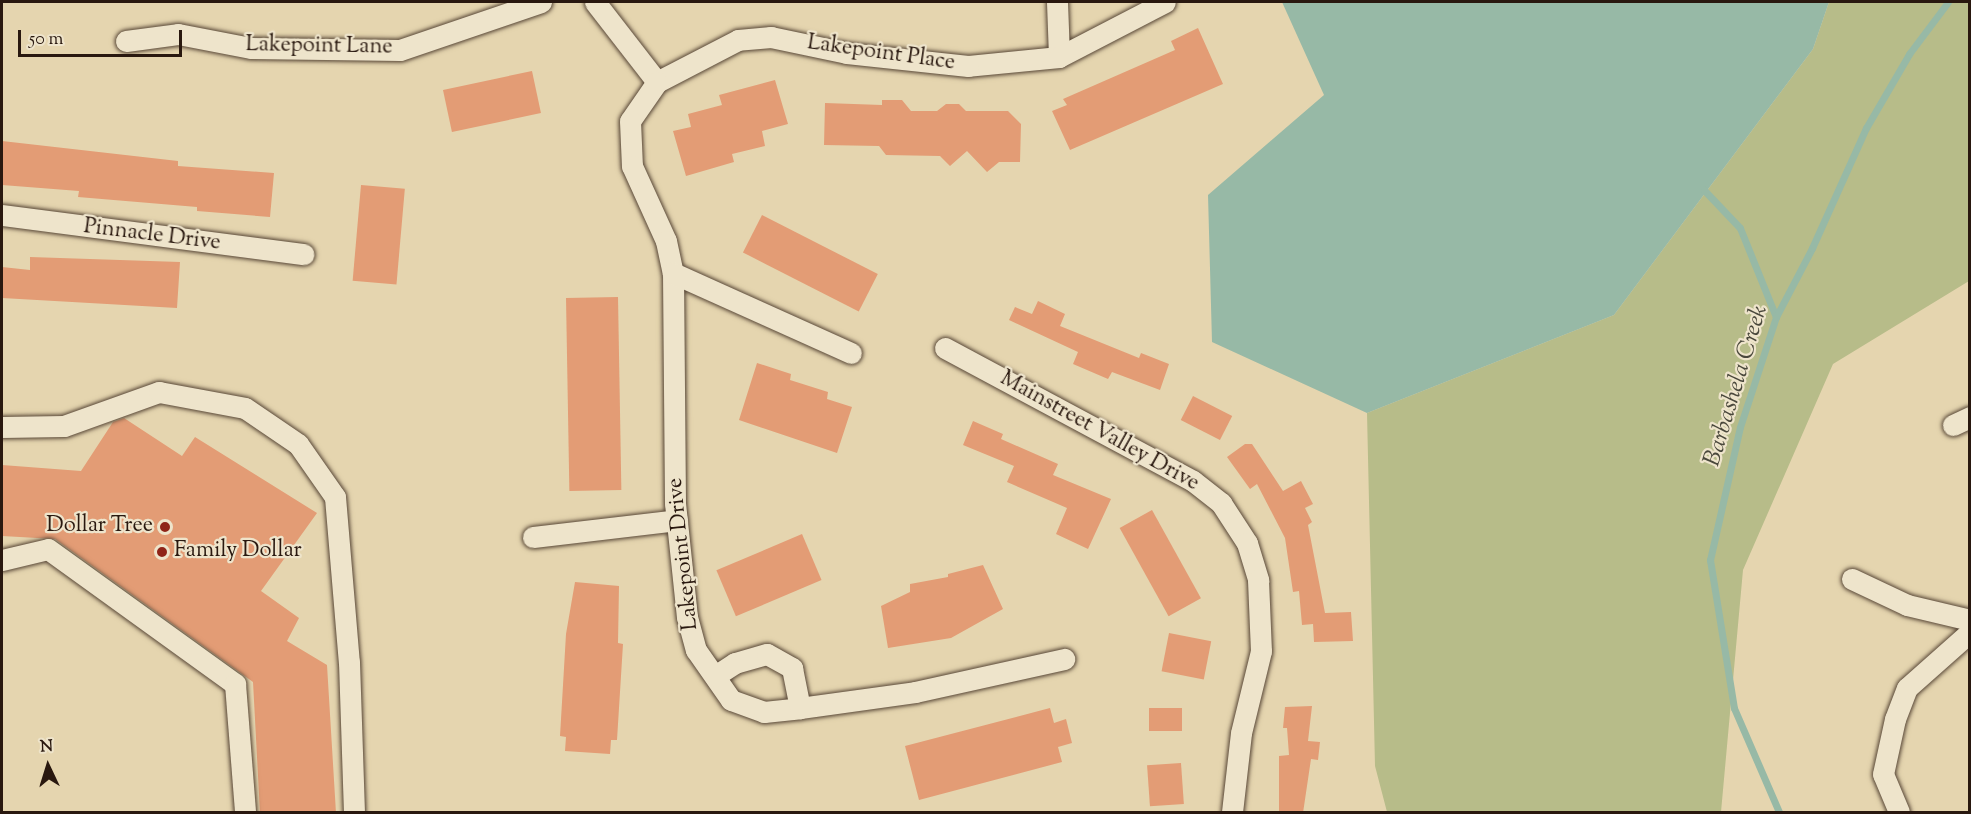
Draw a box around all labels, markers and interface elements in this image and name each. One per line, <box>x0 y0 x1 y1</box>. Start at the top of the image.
scale bar <box>21 18 184 56</box>
text: 50 m <box>29 27 63 53</box>
street label: Lakepoint Place <box>805 31 957 77</box>
street label: Lakepoint Lane <box>245 33 393 61</box>
street label: Pinnacle Drive <box>82 215 222 257</box>
water label: Barbashela Creek <box>1699 302 1775 470</box>
street label: Mainstreet Valley Drive <box>995 366 1203 498</box>
street label: Lakepoint Drive <box>663 476 705 632</box>
place label: Dollar Tree <box>46 514 153 540</box>
marker: Dollar Tree <box>158 520 172 534</box>
place label: Family Dollar <box>174 539 302 565</box>
marker: Family Dollar <box>155 545 169 559</box>
north arrow <box>18 736 78 796</box>
text: N <box>40 736 54 759</box>

